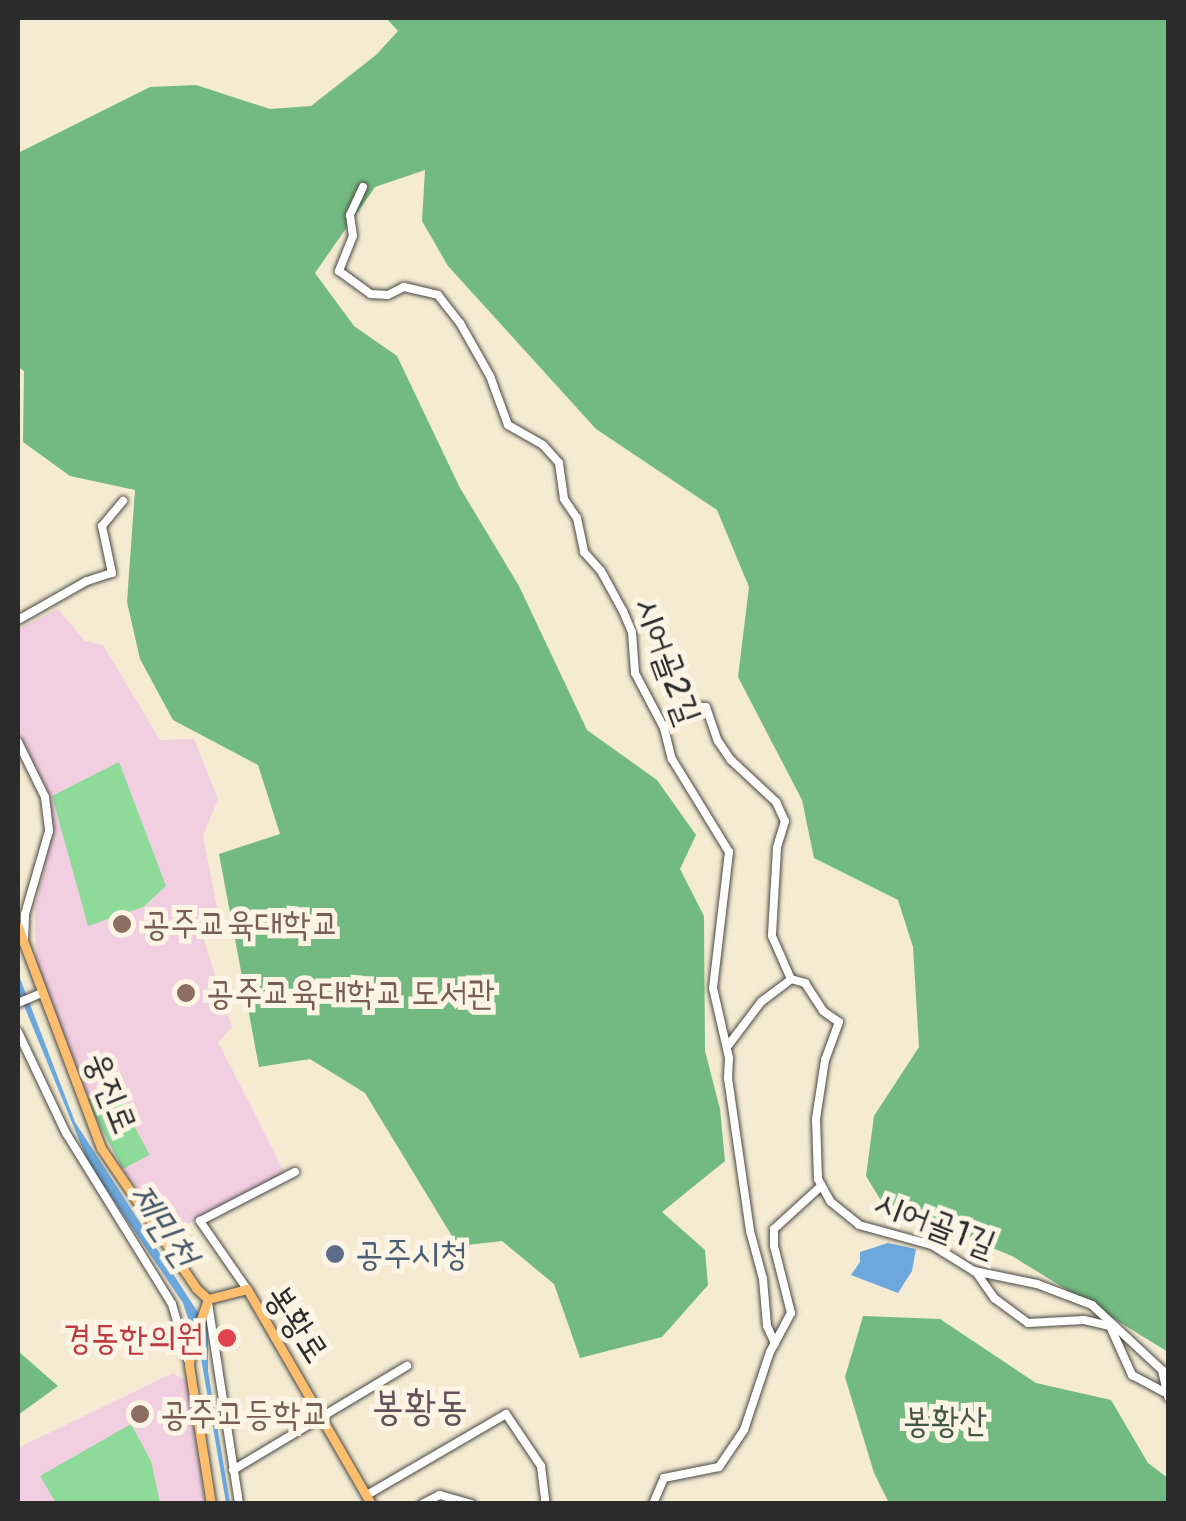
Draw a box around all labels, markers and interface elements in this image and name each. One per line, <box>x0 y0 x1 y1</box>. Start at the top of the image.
street label: 시어골2길 <box>625 592 709 730</box>
place label: 공주교육대학교 <box>142 903 339 945</box>
marker: 공주교육대학교 <box>111 913 133 935</box>
place label: 공주교육대학교 도서관 <box>206 972 495 1014</box>
marker: 공주교육대학교 도서관 <box>175 982 197 1004</box>
street label: 웅진로 <box>76 1046 146 1140</box>
water label: 제민천 <box>118 1174 208 1276</box>
street label: 시어골1길 <box>868 1182 1002 1266</box>
place label: 공주시청 <box>355 1233 468 1275</box>
marker: 공주시청 <box>324 1243 346 1265</box>
street label: 봉황로 <box>256 1277 338 1371</box>
place label: 경동한의원 <box>63 1317 204 1359</box>
marker: 경동한의원 <box>214 1325 240 1351</box>
district label: 봉황동 <box>372 1383 468 1431</box>
place label: 공주고등학교 <box>160 1393 329 1435</box>
park label: 봉황산 <box>903 1400 987 1442</box>
marker: 공주고등학교 <box>129 1403 151 1425</box>

